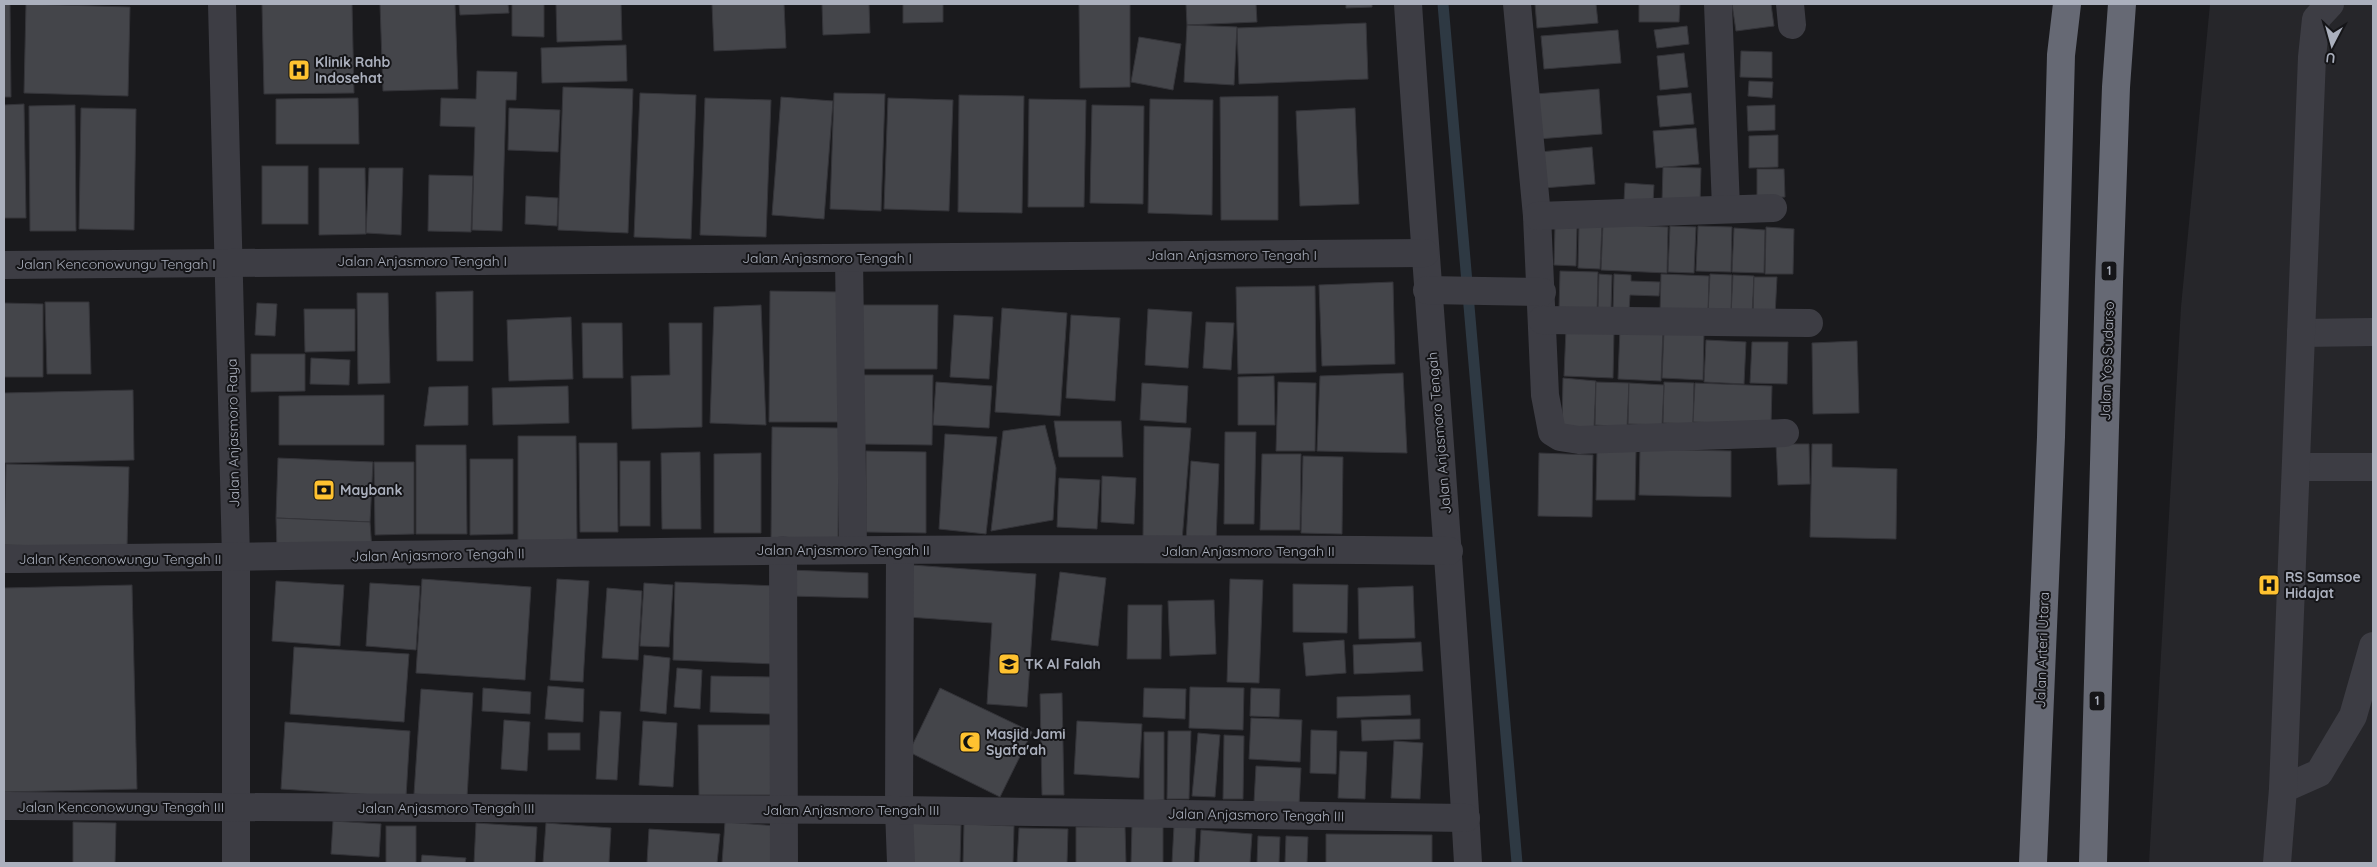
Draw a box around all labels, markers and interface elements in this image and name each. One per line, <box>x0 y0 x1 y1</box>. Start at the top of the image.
north arrow <box>2307 20 2357 70</box>
text: U <box>2325 48 2336 67</box>
place label: Klinik Rahb Indosehat <box>315 53 390 87</box>
hospital icon: Klinik Rahb Indosehat <box>287 58 311 82</box>
street label: Jalan Anjasmoro Tengah I <box>1147 246 1317 264</box>
street label: Jalan Anjasmoro Tengah I <box>742 249 912 267</box>
street label: Jalan Anjasmoro Tengah I <box>337 252 507 270</box>
street label: Jalan Kenconowungu Tengah I <box>16 255 216 273</box>
road number: 1 <box>2102 262 2116 280</box>
street label: Jalan Yos Sudarso <box>2096 301 2118 421</box>
street label: Jalan Anjasmoro Tengah <box>1423 351 1455 515</box>
street label: Jalan Anjasmoro Raya <box>223 358 243 508</box>
bank icon: Maybank <box>312 478 336 502</box>
place label: Maybank <box>340 481 402 499</box>
street label: Jalan Anjasmoro Tengah II <box>756 541 930 559</box>
street label: Jalan Anjasmoro Tengah II <box>1161 542 1335 560</box>
street label: Jalan Anjasmoro Tengah II <box>351 544 525 566</box>
street label: Jalan Kenconowungu Tengah II <box>18 550 222 568</box>
place label: RS Samsoe Hidajat <box>2285 568 2361 602</box>
hospital icon: RS Samsoe Hidajat <box>2257 573 2281 597</box>
street label: Jalan Arteri Utara <box>2031 592 2053 708</box>
school or university icon: TK Al Falah <box>997 652 1021 676</box>
place label: TK Al Falah <box>1025 655 1101 673</box>
road number: 1 <box>2090 691 2104 710</box>
place label: Masjid Jami Syafa'ah <box>986 725 1066 759</box>
mosque icon: Masjid Jami Syafa'ah <box>958 730 982 754</box>
street label: Jalan Kenconowungu Tengah III <box>18 798 224 816</box>
street label: Jalan Anjasmoro Tengah III <box>358 799 534 817</box>
street label: Jalan Anjasmoro Tengah III <box>763 801 939 819</box>
street label: Jalan Anjasmoro Tengah III <box>1167 804 1345 826</box>

